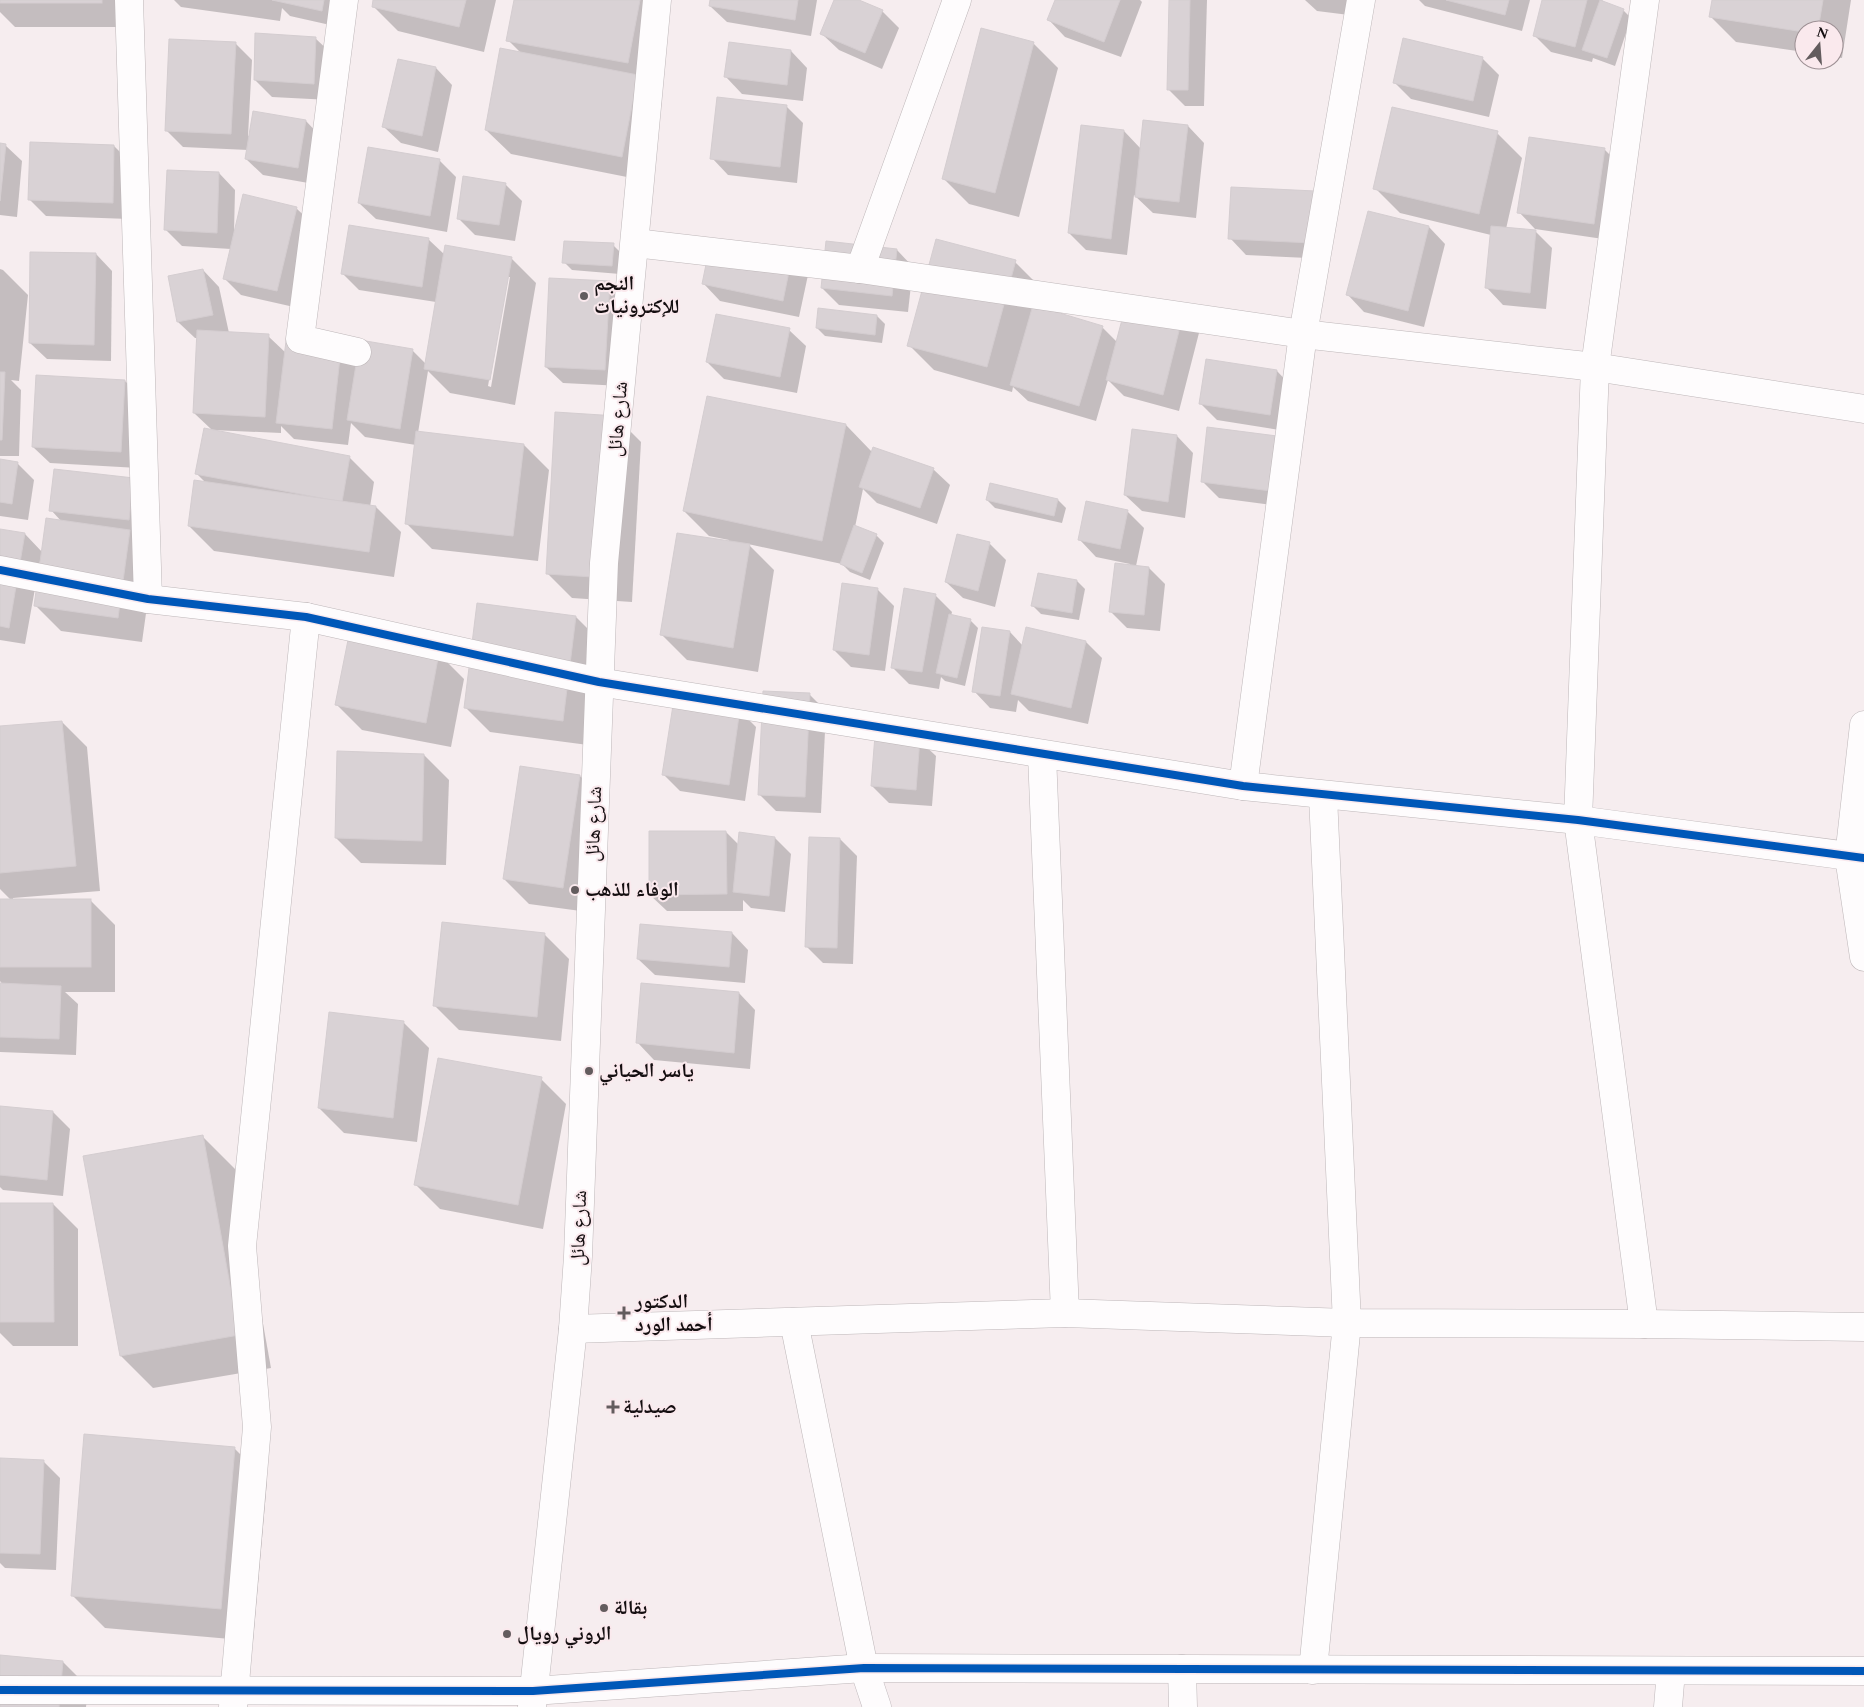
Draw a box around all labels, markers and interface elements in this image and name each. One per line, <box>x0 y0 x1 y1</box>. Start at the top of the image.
north arrow <box>1794 20 1844 70</box>
text: N <box>1814 21 1831 45</box>
place label: النجم للإكترونيات <box>594 269 679 322</box>
marker: النجم للإكترونيات <box>578 290 590 302</box>
street label: شارع هائل <box>600 380 636 458</box>
street label: شارع هائل <box>578 786 610 862</box>
place label: الوفاء للذهب <box>585 875 679 905</box>
marker: الوفاء للذهب <box>569 884 581 896</box>
place label: ياسر الحياني <box>599 1056 694 1086</box>
marker: ياسر الحياني <box>583 1065 595 1077</box>
street label: شارع هائل <box>563 1190 595 1266</box>
place label: الدكتور أحمد الورد <box>634 1287 713 1340</box>
marker: الدكتور أحمد الورد <box>617 1306 631 1320</box>
place label: صيدلية <box>623 1392 677 1422</box>
marker: صيدلية <box>607 1401 619 1413</box>
place label: بقالة <box>614 1593 647 1623</box>
marker: بقالة <box>598 1602 610 1614</box>
place label: الروني رويال <box>517 1619 612 1649</box>
marker: الروني رويال <box>501 1628 513 1640</box>

